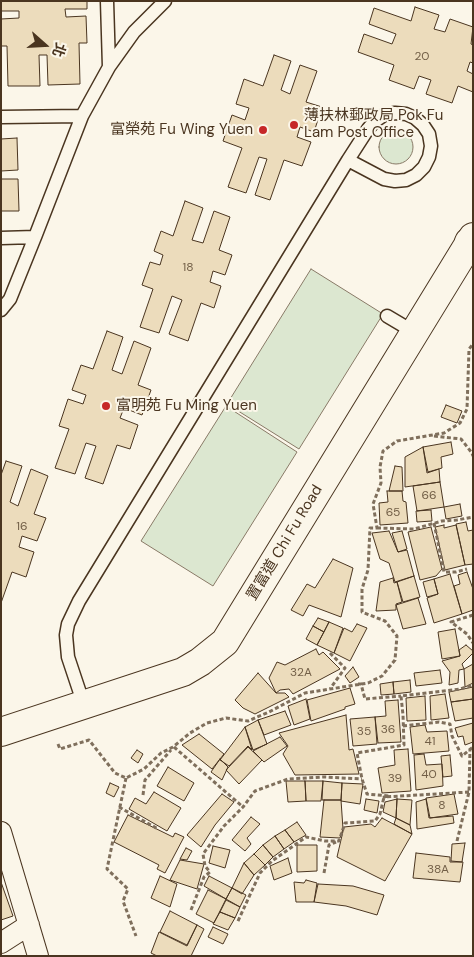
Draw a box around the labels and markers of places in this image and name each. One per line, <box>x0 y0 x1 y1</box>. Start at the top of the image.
place label: 薄扶林郵政局 Pok Fu Lam Post Office <box>304 107 443 142</box>
marker: 薄扶林郵政局 Pok Fu Lam Post Office <box>288 119 300 131</box>
place label: 富榮苑 Fu Wing Yuen <box>110 121 253 139</box>
marker: 富榮苑 Fu Wing Yuen <box>257 124 269 136</box>
place label: 富明苑 Fu Ming Yuen <box>116 397 257 415</box>
marker: 富明苑 Fu Ming Yuen <box>100 400 112 412</box>

